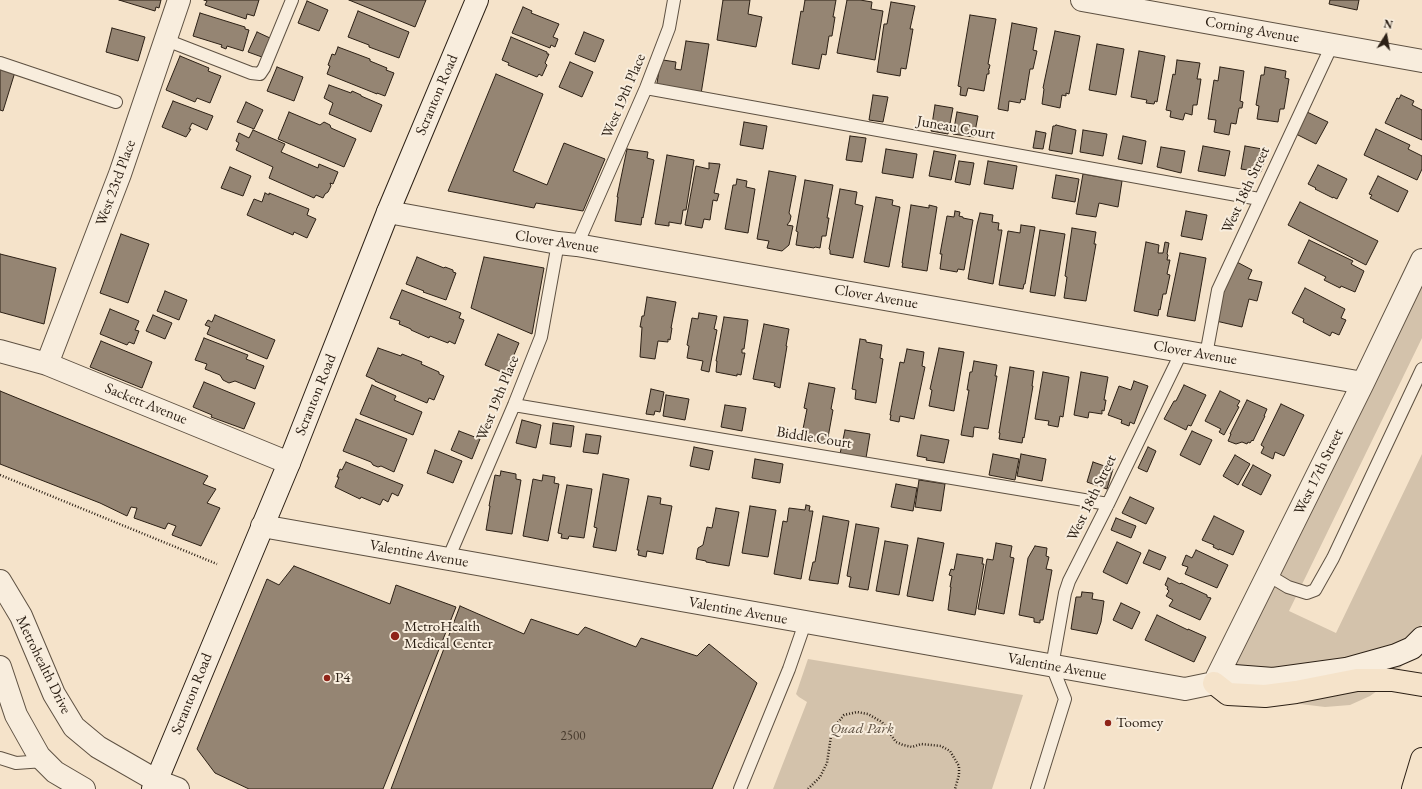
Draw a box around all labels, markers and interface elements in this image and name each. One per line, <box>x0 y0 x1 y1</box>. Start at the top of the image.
street label: Corning Avenue <box>1204 13 1300 47</box>
north arrow <box>1366 16 1406 56</box>
text: N <box>1383 16 1394 32</box>
street label: West 19th Place <box>598 51 650 141</box>
street label: Scranton Road <box>412 52 462 138</box>
street label: Juneau Court <box>915 112 997 144</box>
street label: West 23rd Place <box>92 138 140 228</box>
street label: West 18th Street <box>1218 144 1274 236</box>
street label: Clover Avenue <box>514 226 600 258</box>
street label: Clover Avenue <box>833 281 919 313</box>
street label: Clover Avenue <box>1152 337 1238 369</box>
street label: Scranton Road <box>292 352 340 438</box>
street label: West 19th Place <box>473 353 523 443</box>
street label: Sackett Avenue <box>102 379 190 429</box>
street label: Biddle Court <box>775 423 853 453</box>
street label: West 17th Street <box>1290 426 1348 518</box>
street label: West 18th Street <box>1063 452 1121 544</box>
street label: Valentine Avenue <box>368 536 470 572</box>
street label: Valentine Avenue <box>687 593 789 629</box>
street label: Metrohealth Drive <box>12 613 74 717</box>
place label: MetroHealth Medical Center <box>404 618 493 653</box>
marker: MetroHealth Medical Center <box>389 630 401 642</box>
street label: Valentine Avenue <box>1006 649 1108 685</box>
street label: Scranton Road <box>168 651 216 737</box>
place label: P4 <box>335 669 350 687</box>
marker: P4 <box>322 673 332 683</box>
place label: Toomey <box>1116 714 1163 732</box>
marker: Toomey <box>1103 718 1113 728</box>
park label: Quad Park <box>830 720 894 738</box>
house number: 2500 <box>561 728 585 744</box>

